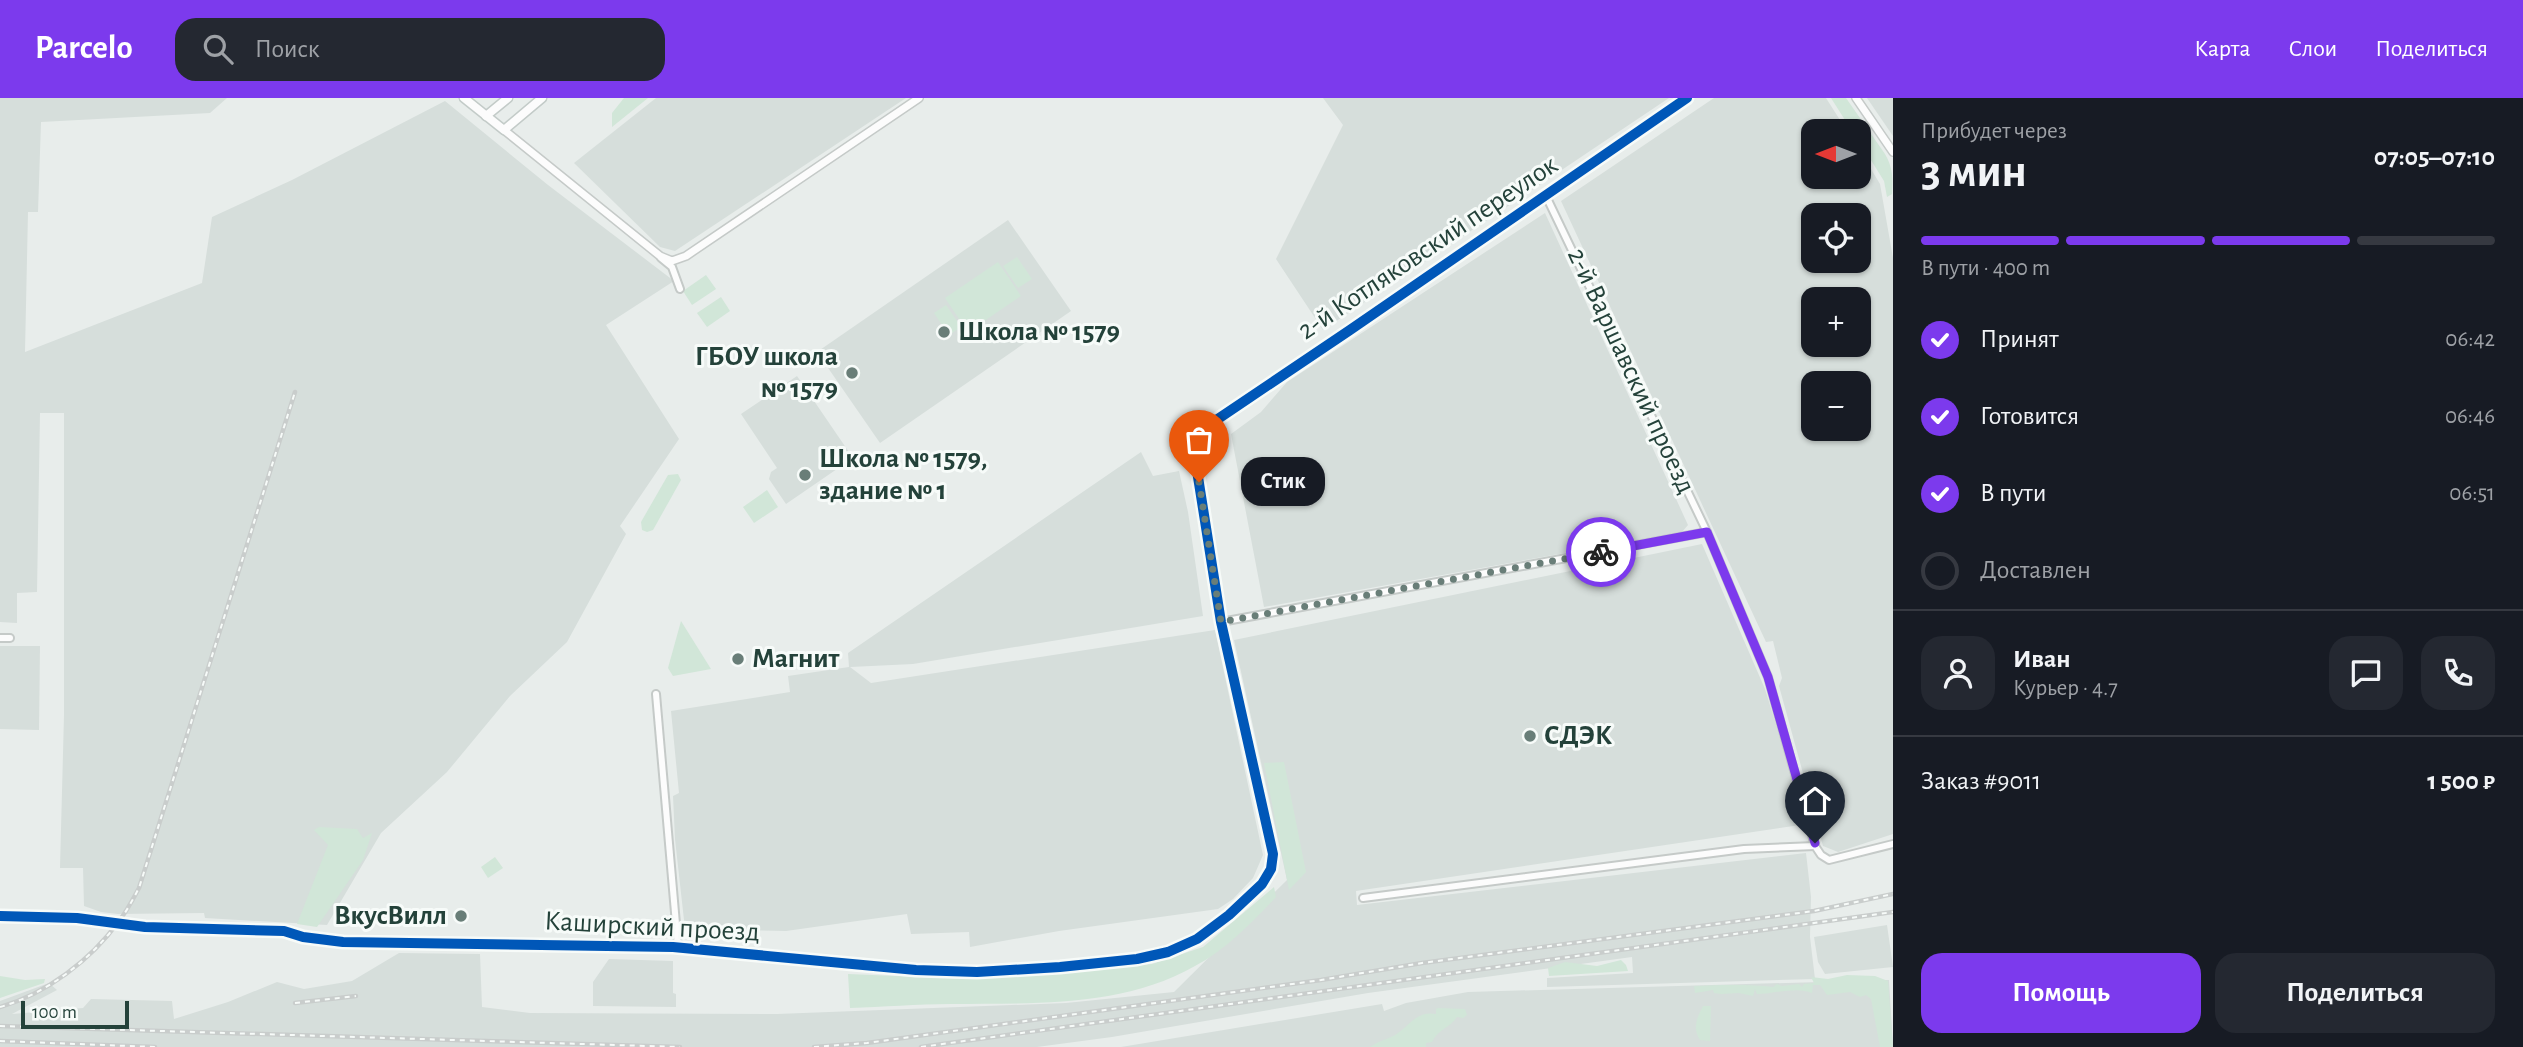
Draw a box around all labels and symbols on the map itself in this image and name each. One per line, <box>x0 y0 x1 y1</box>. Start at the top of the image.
north arrow <box>1801 119 1871 189</box>
street label: 2-й Котляковский переулок <box>1293 151 1563 345</box>
street label: 2-й Варшавский проезд <box>1562 244 1700 498</box>
place label: Школа № 1579 <box>958 318 1120 346</box>
marker: Школа № 1579 <box>936 324 952 340</box>
place label: ГБОУ школа № 1579 <box>695 343 838 403</box>
marker: ГБОУ школа № 1579 <box>844 365 860 381</box>
pin <box>1169 410 1229 482</box>
place label: Школа № 1579, здание № 1 <box>819 445 988 505</box>
callout: Стик <box>1241 458 1325 506</box>
marker: Школа № 1579, здание № 1 <box>797 467 813 483</box>
courier <box>1566 517 1636 587</box>
place label: Магнит <box>752 645 841 673</box>
marker: Магнит <box>730 651 746 667</box>
place label: СДЭК <box>1544 722 1612 750</box>
marker: СДЭК <box>1522 728 1538 744</box>
pin <box>1785 771 1845 843</box>
place label: ВкусВилл <box>334 902 447 930</box>
street label: Каширский проезд <box>544 907 760 947</box>
marker: ВкусВилл <box>453 908 469 924</box>
scale bar <box>21 998 130 1030</box>

